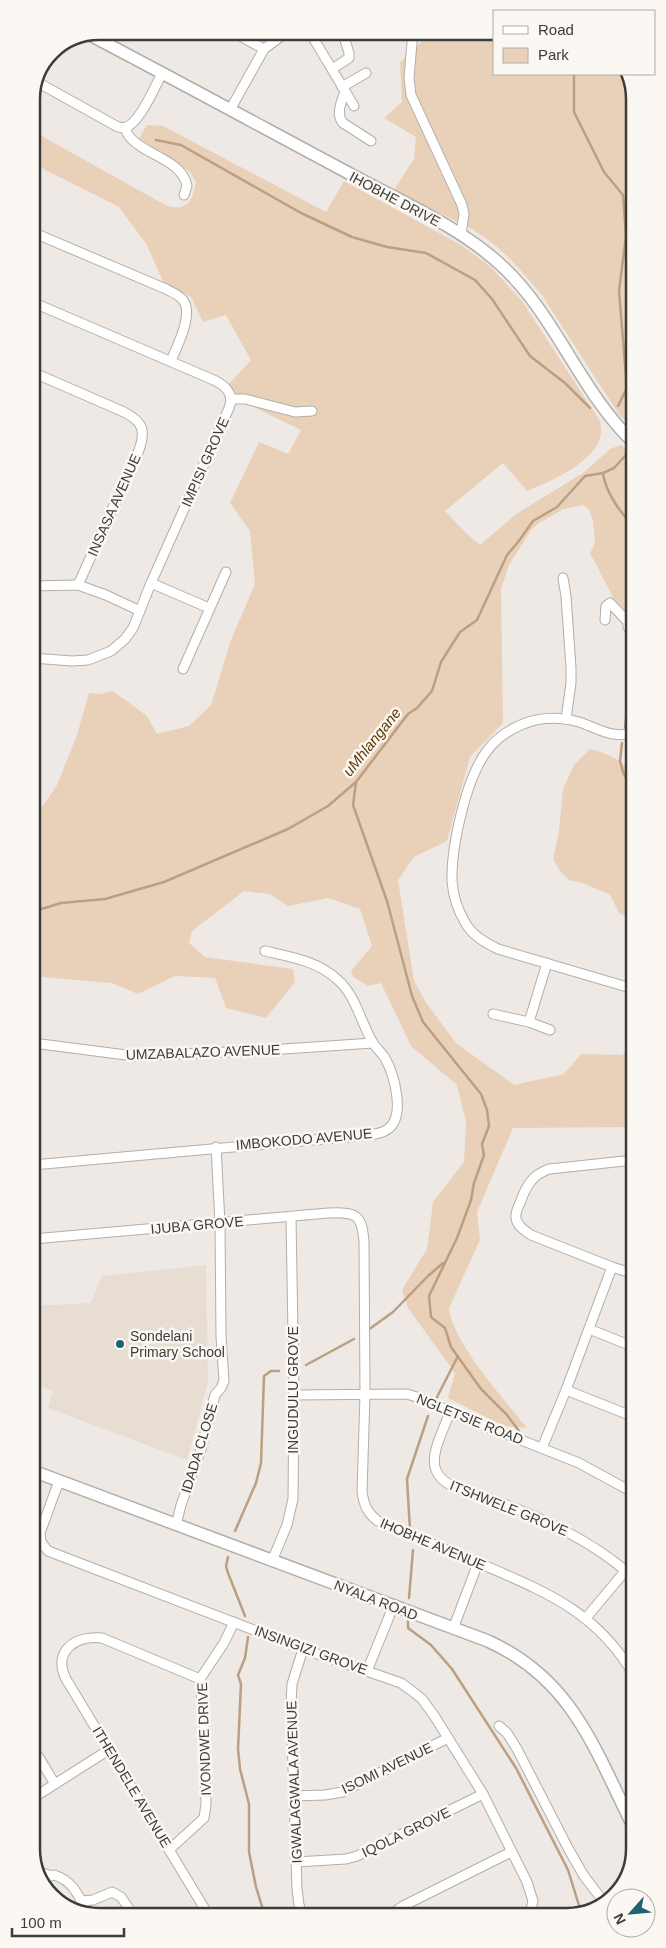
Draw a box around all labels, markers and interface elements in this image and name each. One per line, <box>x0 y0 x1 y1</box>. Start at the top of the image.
legend <box>493 10 656 75</box>
text: Road <box>538 21 574 38</box>
text: Park <box>538 46 569 63</box>
street label: IHOBHE DRIVE <box>347 168 443 230</box>
street label: IMPISI GROVE <box>178 415 232 509</box>
street label: INSASA AVENUE <box>84 451 144 559</box>
water label: uMhlangane <box>339 704 404 779</box>
street label: UMZABALAZO AVENUE <box>125 1041 281 1063</box>
street label: IMBOKODO AVENUE <box>235 1125 373 1153</box>
street label: IJUBA GROVE <box>150 1213 244 1237</box>
street label: INGUDULU GROVE <box>285 1326 301 1454</box>
place label: Sondelani Primary School <box>130 1328 225 1360</box>
marker: Sondelani Primary School <box>114 1338 126 1350</box>
street label: NGLETSIE ROAD <box>414 1390 526 1448</box>
street label: IDADA CLOSE <box>178 1401 220 1495</box>
street label: ITSHWELE GROVE <box>448 1477 570 1539</box>
street label: IHOBHE AVENUE <box>378 1514 488 1574</box>
street label: NYALA ROAD <box>332 1577 420 1623</box>
street label: INSINGIZI GROVE <box>252 1622 370 1678</box>
street label: IVONDWE DRIVE <box>194 1682 214 1796</box>
street label: IGWALAGWALA AVENUE <box>283 1700 305 1864</box>
street label: ITHENDELE AVENUE <box>90 1724 174 1850</box>
street label: ISOMI AVENUE <box>339 1739 435 1797</box>
street label: IQOLA GROVE <box>359 1804 453 1860</box>
north arrow <box>606 1888 656 1938</box>
scale bar <box>12 1906 125 1938</box>
text: N <box>610 1911 629 1927</box>
text: 100 m <box>20 1914 62 1931</box>

